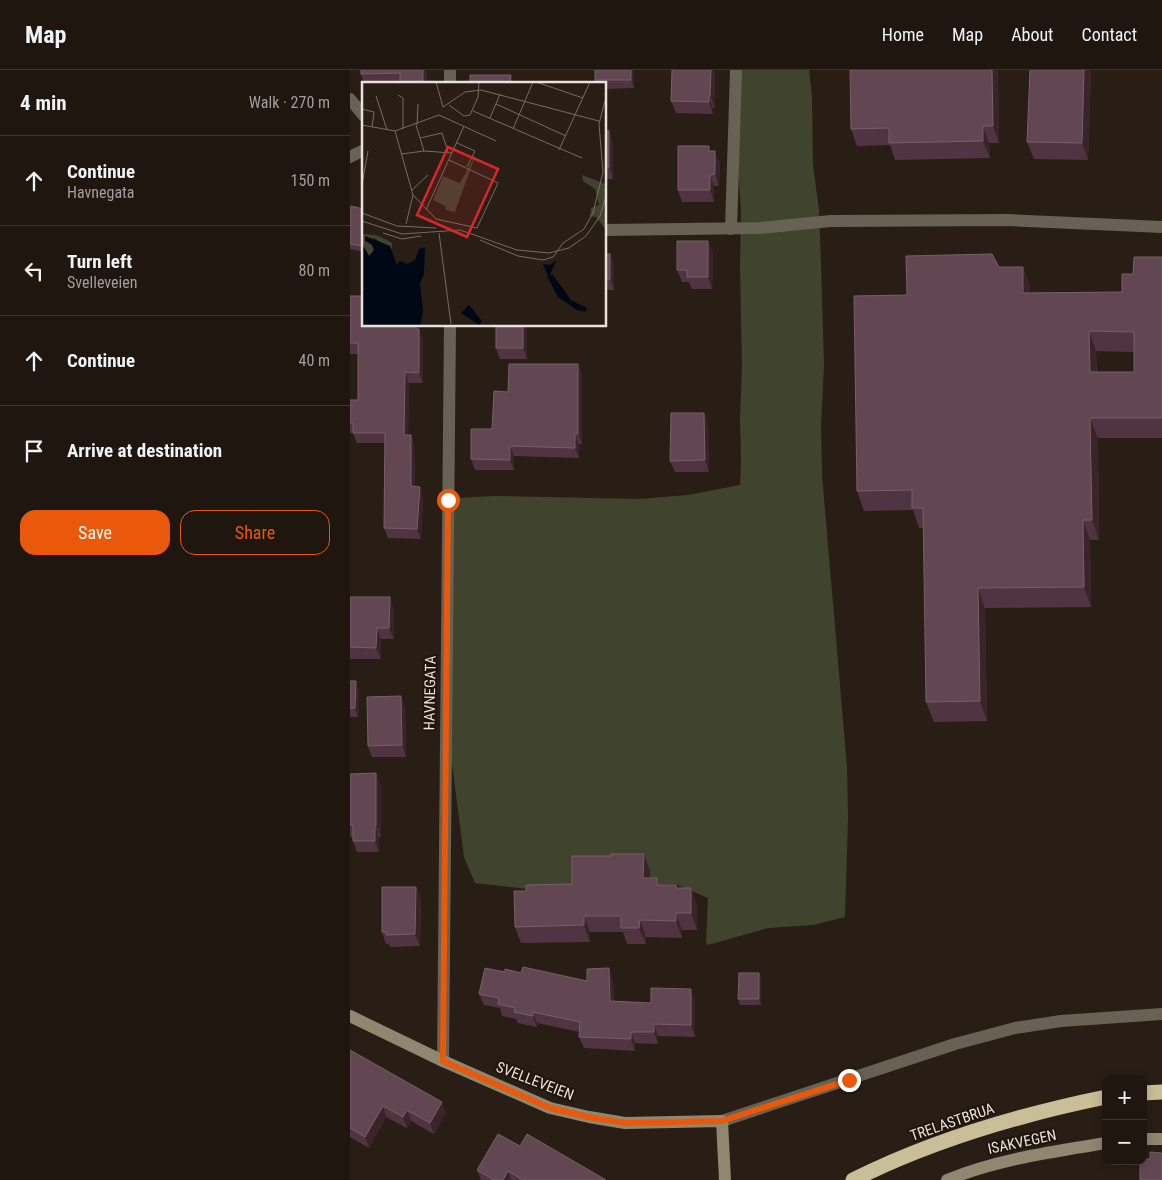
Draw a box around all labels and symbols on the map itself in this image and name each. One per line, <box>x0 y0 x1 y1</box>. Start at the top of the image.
inset map <box>362 82 606 326</box>
route start <box>437 489 460 512</box>
street label: HAVNEGATA <box>420 655 440 731</box>
street label: SVELLEVEIEN <box>494 1058 576 1104</box>
route end <box>838 1069 861 1092</box>
street label: TRELASTBRUA <box>908 1099 997 1145</box>
street label: ISAKVEGEN <box>986 1126 1058 1158</box>

